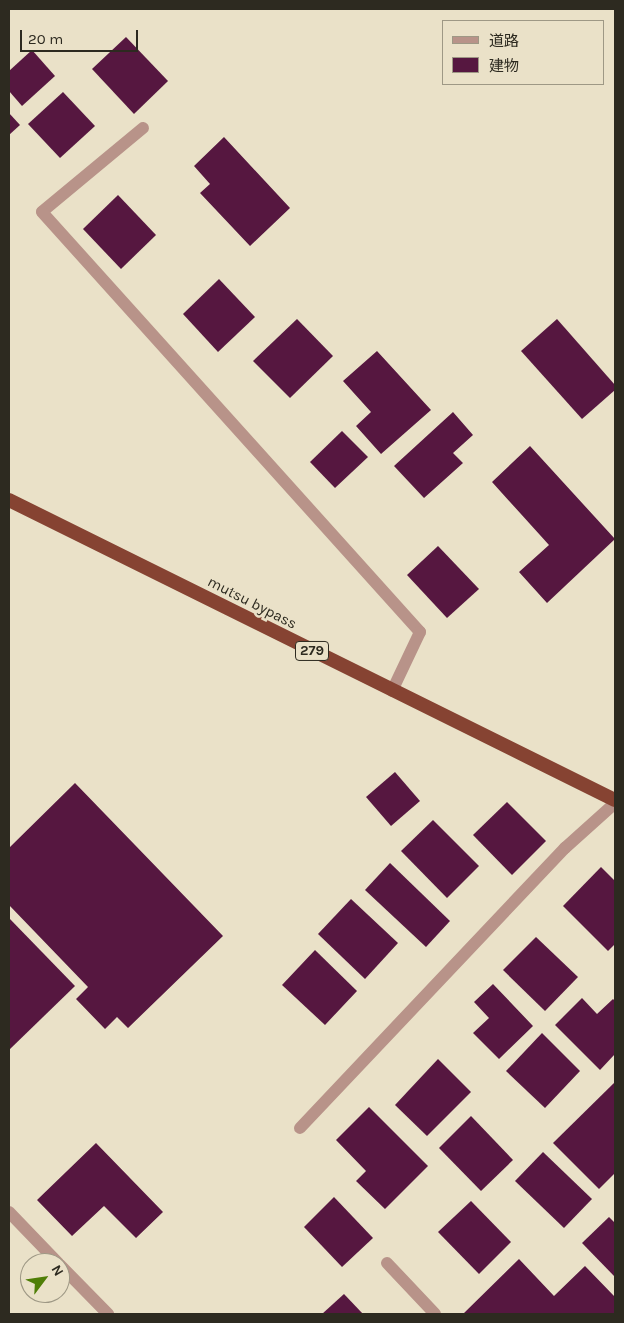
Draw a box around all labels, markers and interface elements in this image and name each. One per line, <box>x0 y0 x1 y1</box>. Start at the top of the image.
scale bar <box>22 20 140 52</box>
legend <box>442 20 604 85</box>
text: 20 m <box>28 30 63 48</box>
text: 道路 <box>489 32 519 50</box>
text: 建物 <box>489 57 519 75</box>
street label: mutsu bypass <box>204 573 300 633</box>
road number: 279 <box>294 640 330 662</box>
north arrow <box>20 1253 70 1303</box>
text: N <box>48 1262 67 1279</box>

